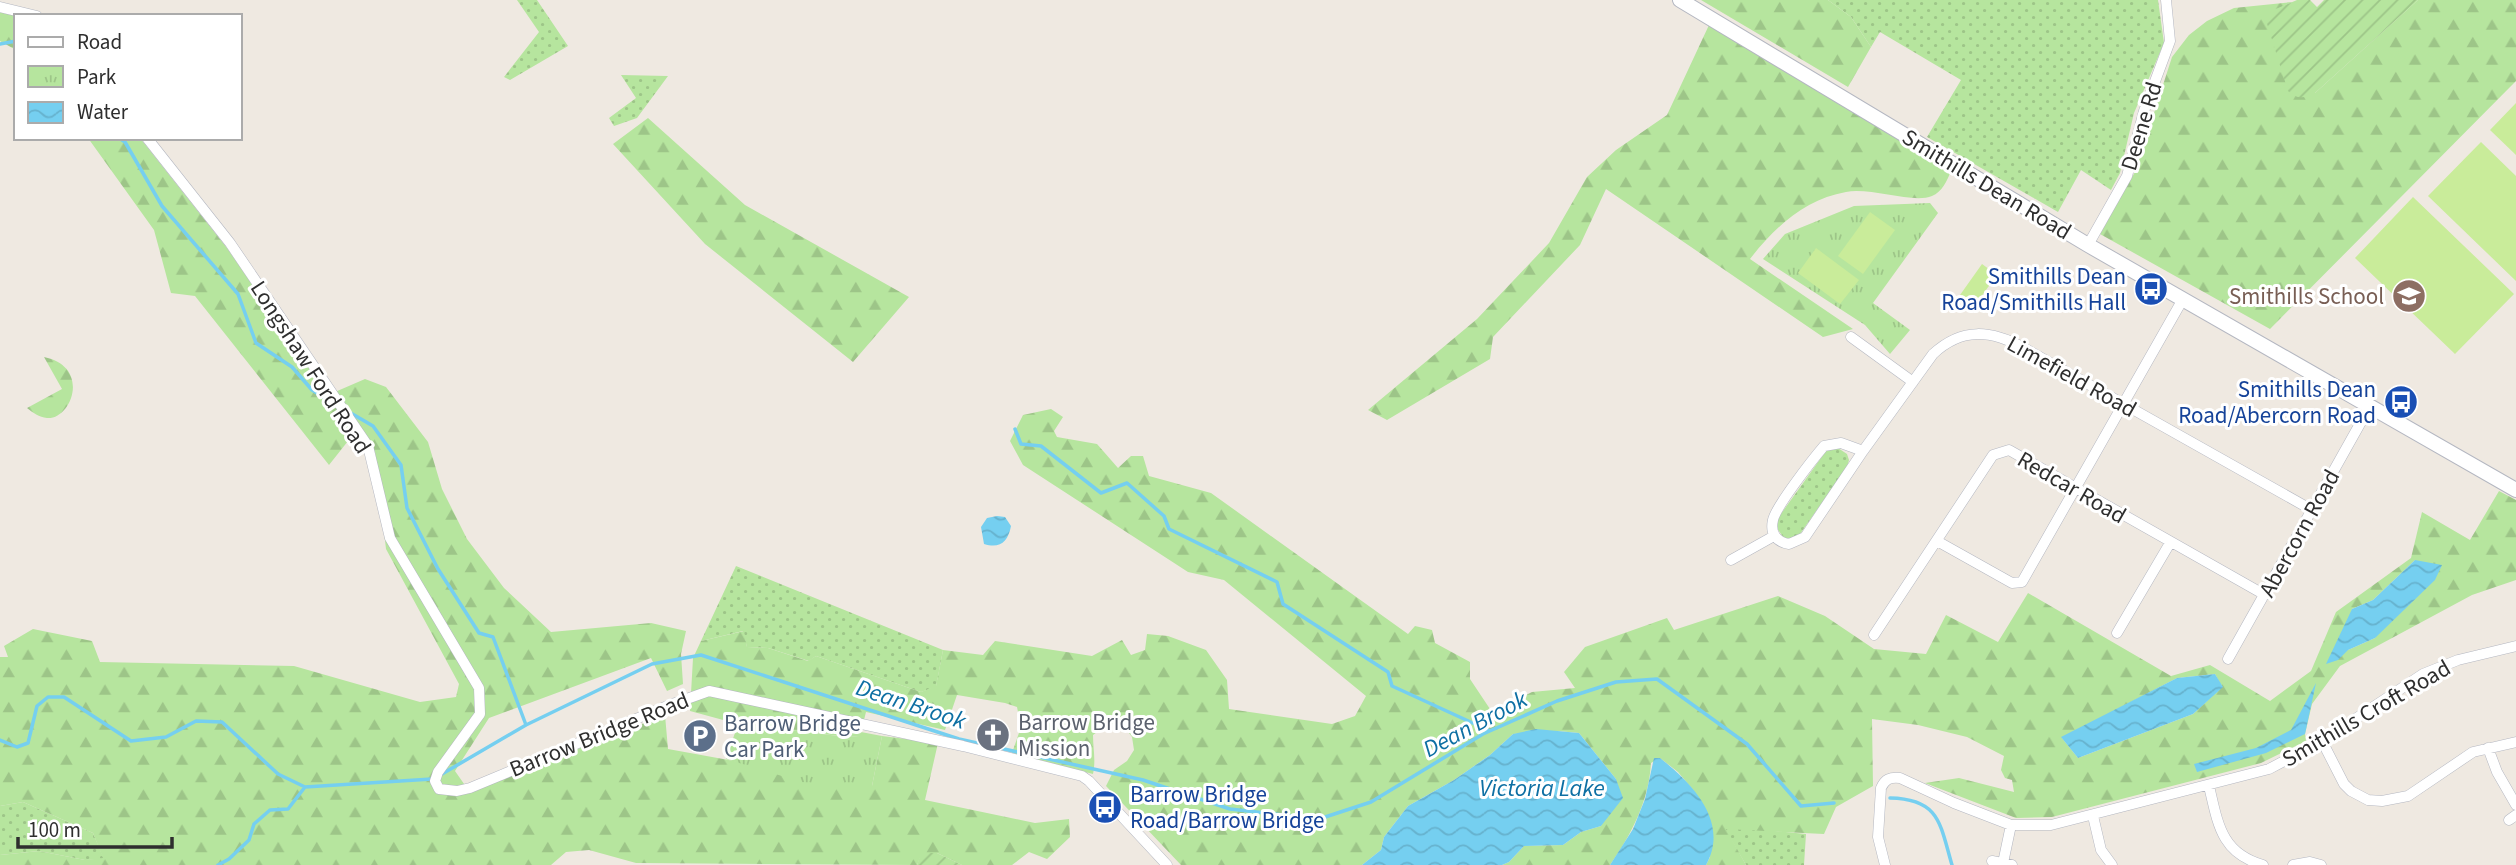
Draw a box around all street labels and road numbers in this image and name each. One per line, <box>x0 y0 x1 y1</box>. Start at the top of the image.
street label: Deene Rd <box>2112 78 2171 175</box>
street label: Smithills Dean Road <box>1896 121 2078 248</box>
street label: Longshaw Ford Road <box>242 274 379 460</box>
street label: Limefield Road <box>2001 327 2143 426</box>
street label: Redcar Road <box>2011 443 2132 532</box>
street label: Abercorn Road <box>2251 463 2348 603</box>
street label: Smithills Croft Road <box>2276 652 2457 775</box>
street label: Barrow Bridge Road <box>504 683 694 786</box>

